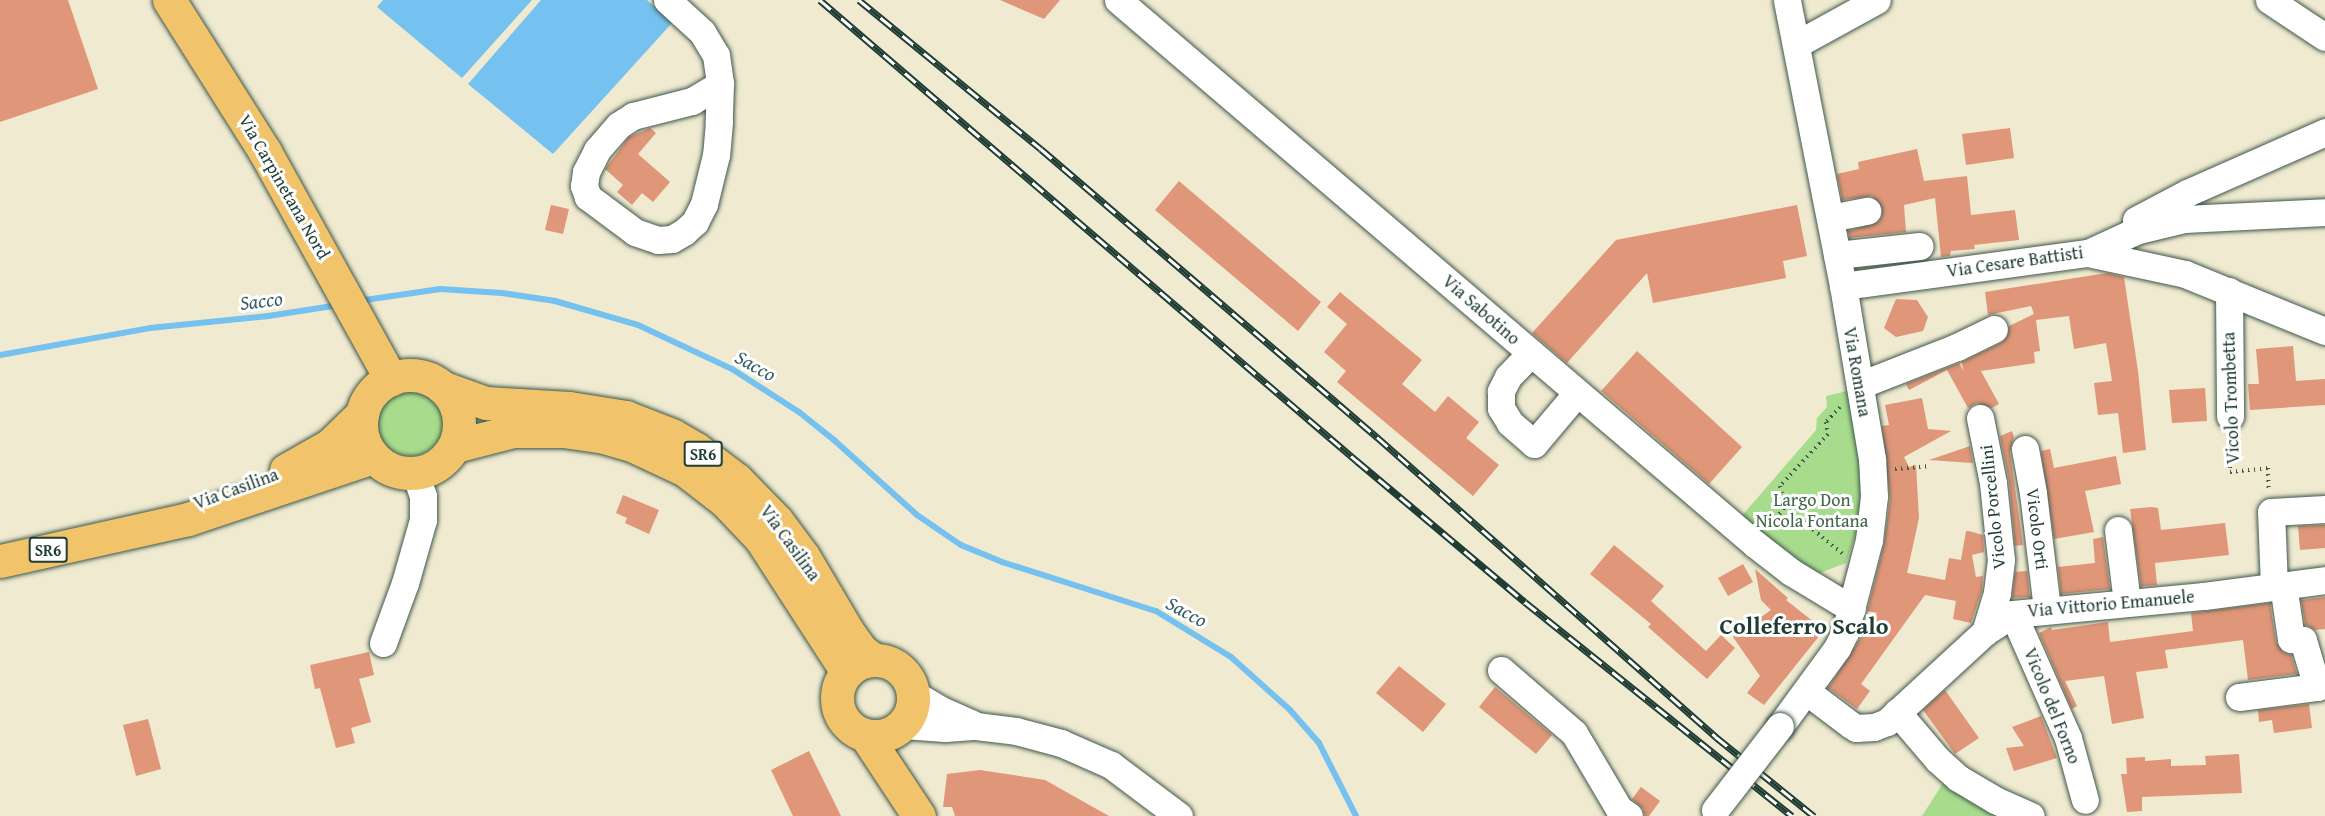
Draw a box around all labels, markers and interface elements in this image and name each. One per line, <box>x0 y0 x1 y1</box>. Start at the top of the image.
street label: Via Carpinetana Nord <box>234 111 334 263</box>
street label: Via Cesare Battisti <box>1945 242 2085 282</box>
street label: Via Sabotino <box>1438 270 1524 350</box>
water label: Sacco <box>238 285 284 315</box>
street label: Via Romana <box>1838 325 1876 419</box>
street label: Vicolo Trombetta <box>2218 332 2244 464</box>
water label: Sacco <box>731 344 781 386</box>
road number: SR6 <box>684 441 722 467</box>
street label: Vicolo Porcellini <box>1976 444 2010 570</box>
street label: Via Casilina <box>191 464 281 514</box>
street label: Vicolo Orti <box>2021 487 2053 571</box>
park label: Largo Don Nicola Fontana <box>1756 490 1868 532</box>
street label: Via Casilina <box>755 501 825 585</box>
road number: SR6 <box>28 537 68 563</box>
street label: Via Vittorio Emanuele <box>2026 586 2196 622</box>
water label: Sacco <box>1162 590 1212 632</box>
district label: Colleferro Scalo <box>1719 612 1889 640</box>
street label: Vicolo del Forno <box>2019 645 2085 767</box>

